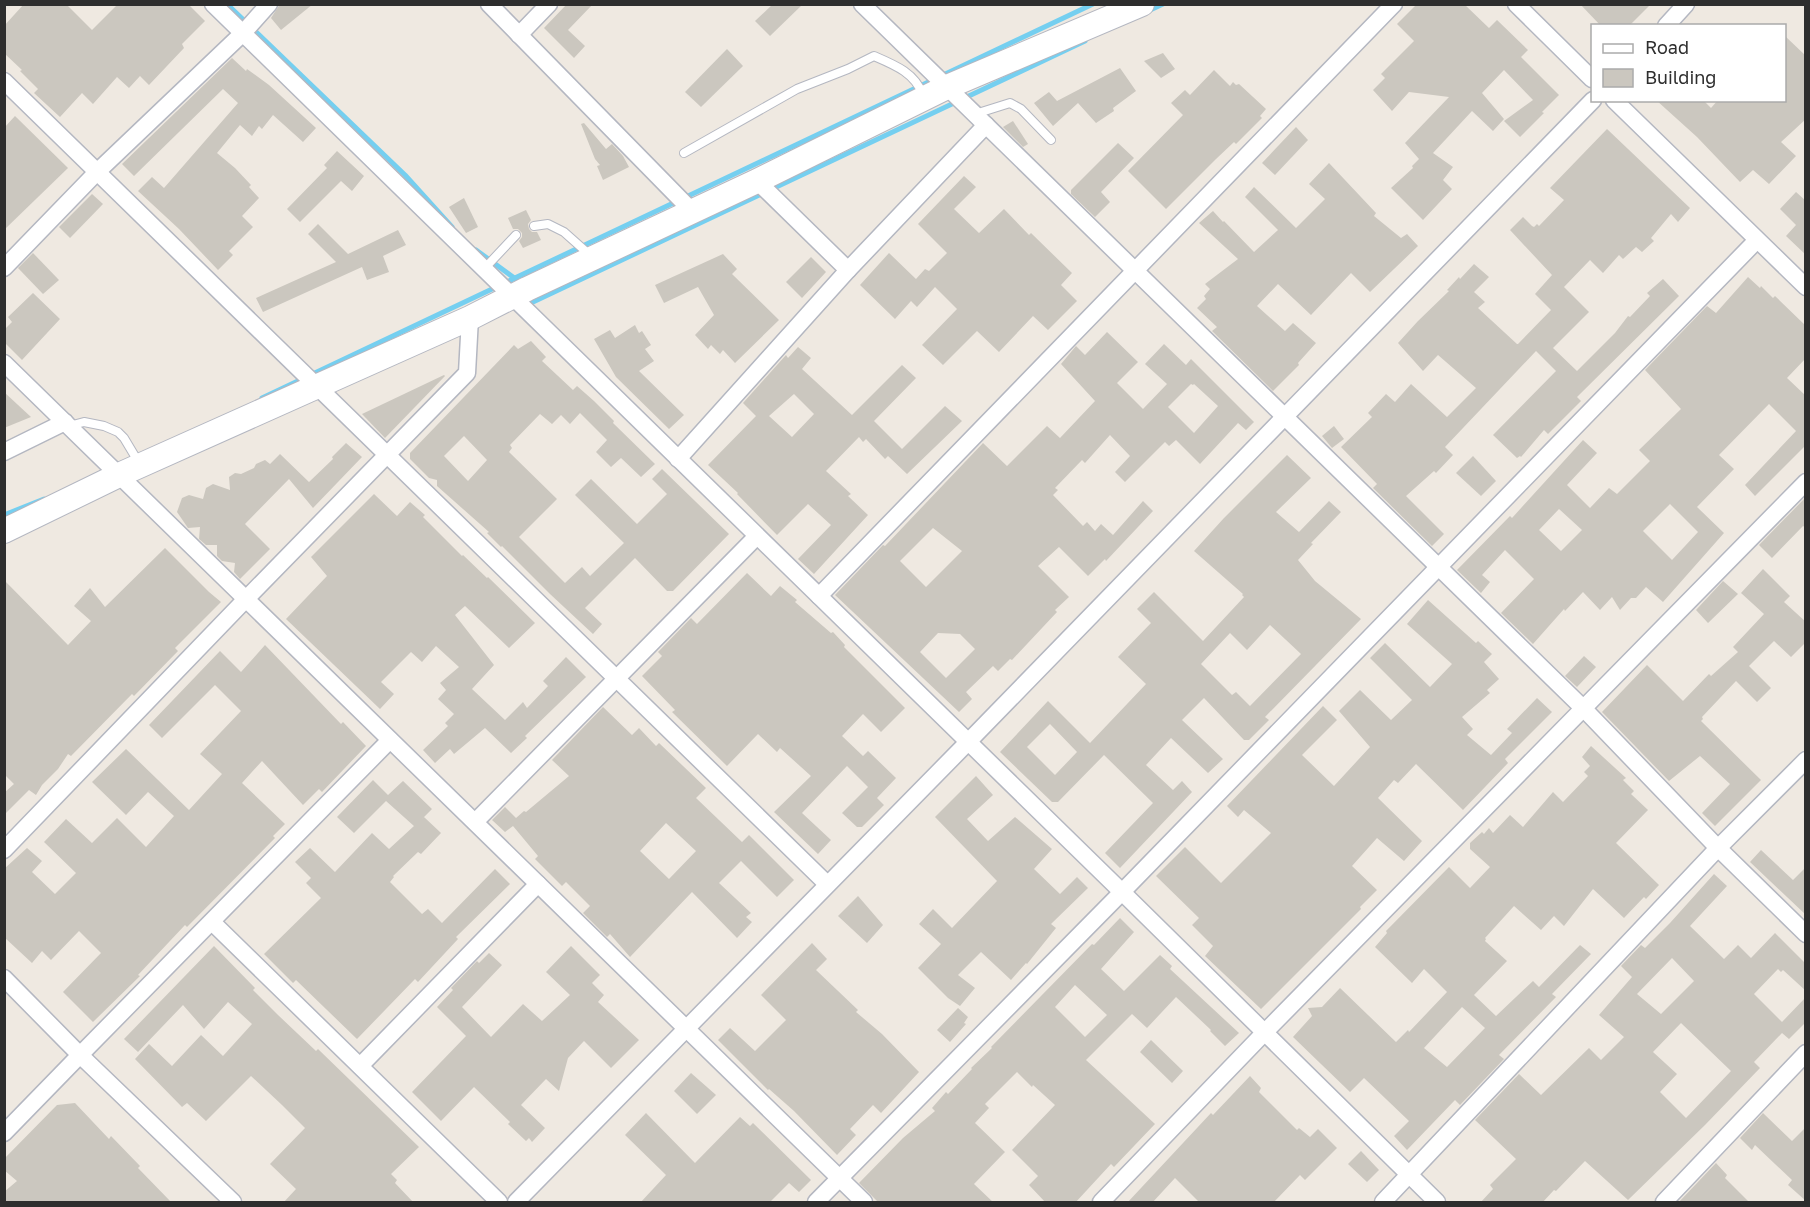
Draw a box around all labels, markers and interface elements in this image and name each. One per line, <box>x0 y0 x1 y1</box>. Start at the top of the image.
legend <box>1591 24 1786 102</box>
text: Road <box>1645 36 1689 58</box>
text: Building <box>1645 66 1716 88</box>

